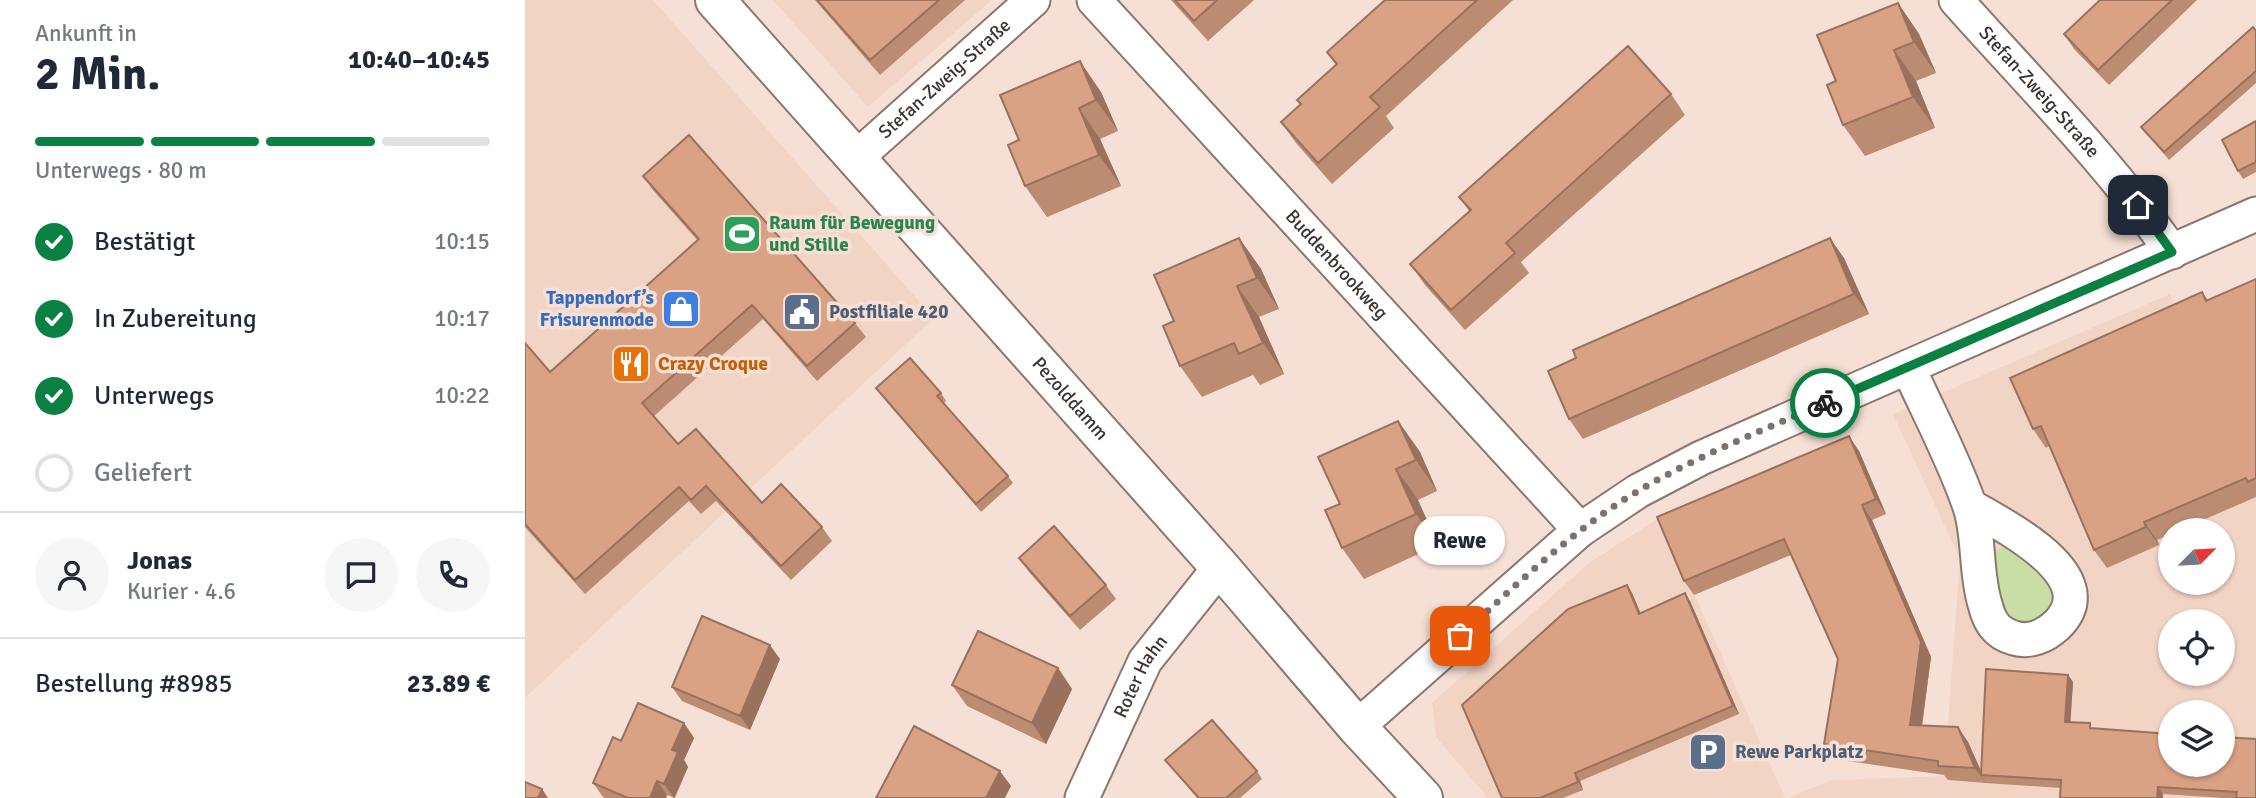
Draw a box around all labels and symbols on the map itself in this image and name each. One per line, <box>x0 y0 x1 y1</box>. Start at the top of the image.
street label: Stefan-Zweig-Straße <box>874 13 1016 144</box>
street label: Stefan-Zweig-Straße <box>1974 21 2105 163</box>
pin <box>2108 175 2168 235</box>
street label: Buddenbrookweg <box>1280 205 1393 325</box>
place label: Raum für Bewegung und Stille <box>769 211 935 257</box>
sports icon: Raum für Bewegung und Stille <box>721 213 763 255</box>
place label: Tappendorf’s Frisurenmode <box>540 286 654 332</box>
shop icon: Tappendorf’s Frisurenmode <box>660 288 702 330</box>
public building icon: Postfiliale 420 <box>781 291 823 333</box>
place label: Postfiliale 420 <box>829 300 949 324</box>
restaurant icon: Crazy Croque <box>610 343 652 385</box>
place label: Crazy Croque <box>658 352 768 376</box>
street label: Pezolddamm <box>1027 352 1114 445</box>
courier <box>1790 368 1860 438</box>
callout: Rewe <box>1415 517 1506 566</box>
north arrow <box>2158 518 2235 595</box>
pin <box>1430 606 1490 666</box>
street label: Roter Hahn <box>1108 630 1173 722</box>
parking icon: Rewe Parkplatz <box>1687 731 1729 773</box>
place label: Rewe Parkplatz <box>1735 740 1864 764</box>

